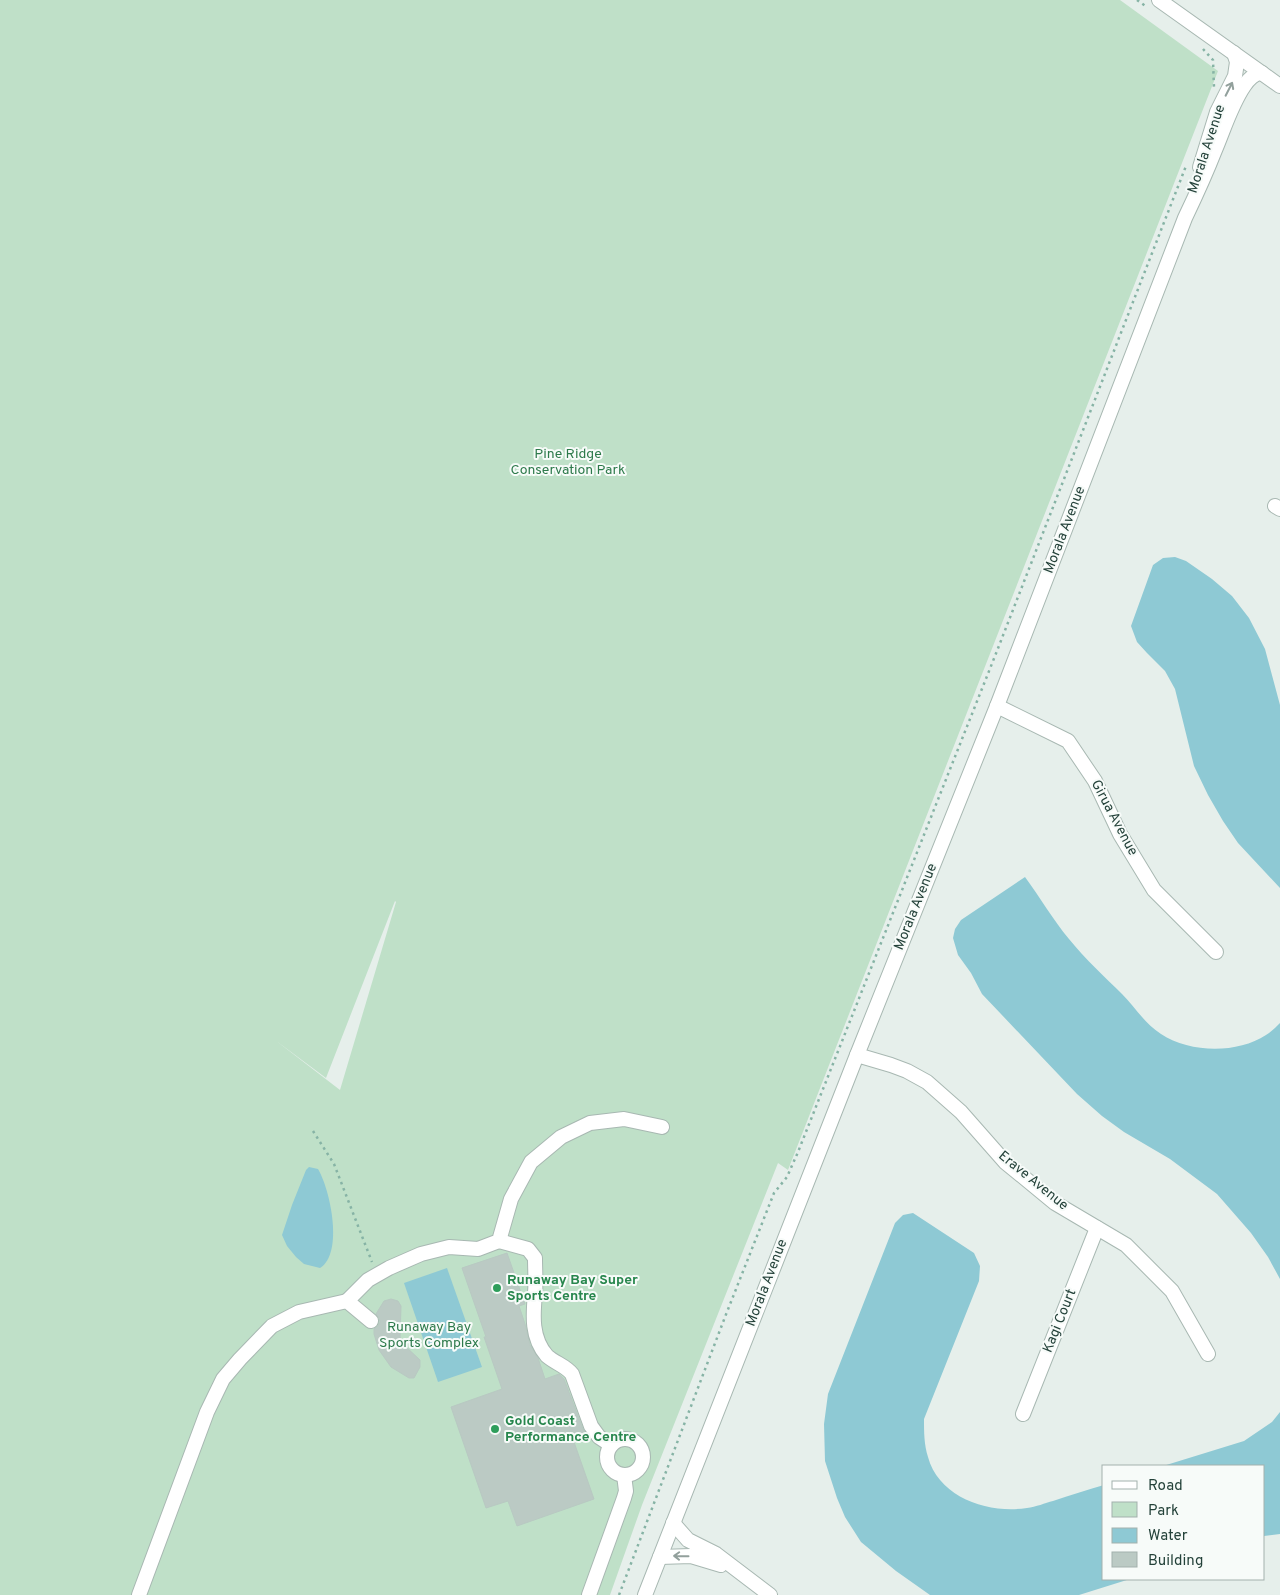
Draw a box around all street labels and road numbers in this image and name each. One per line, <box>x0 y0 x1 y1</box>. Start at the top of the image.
street label: Morala Avenue <box>1185 103 1229 195</box>
street label: Morala Avenue <box>1041 484 1089 576</box>
street label: Girua Avenue <box>1087 777 1141 859</box>
street label: Morala Avenue <box>891 861 941 953</box>
street label: Erave Avenue <box>995 1148 1071 1214</box>
street label: Morala Avenue <box>743 1237 791 1329</box>
street label: Kagi Court <box>1040 1287 1080 1355</box>

